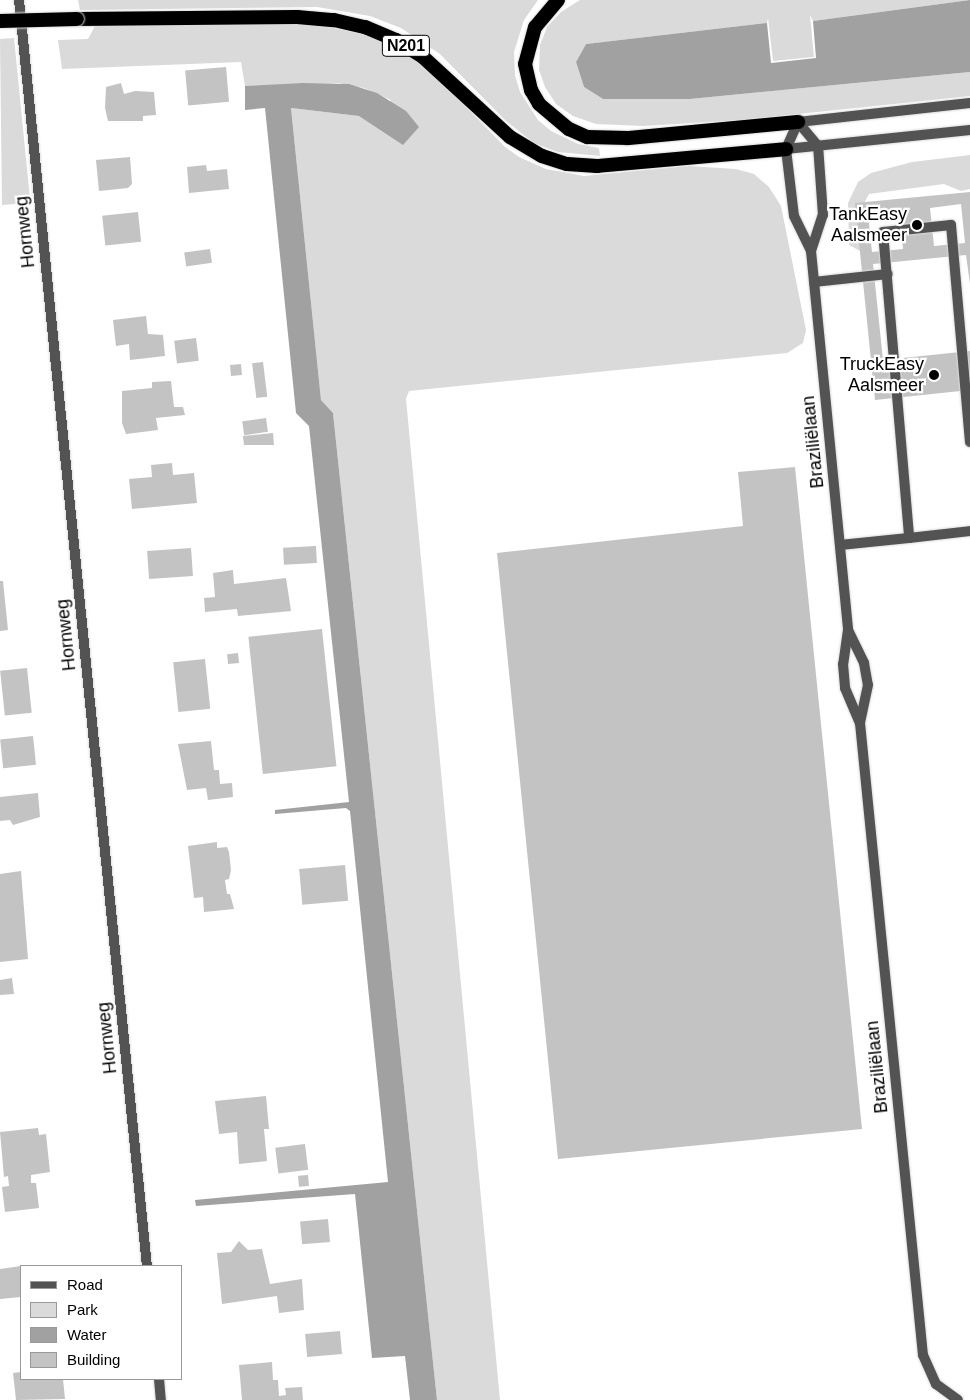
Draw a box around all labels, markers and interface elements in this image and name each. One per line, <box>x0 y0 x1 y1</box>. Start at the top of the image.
road number: N201 <box>381 32 431 59</box>
street label: Hornweg <box>10 195 40 269</box>
place label: TankEasy Aalsmeer <box>829 204 907 246</box>
marker: TankEasy Aalsmeer <box>911 219 923 231</box>
place label: TruckEasy Aalsmeer <box>840 354 924 396</box>
marker: TruckEasy Aalsmeer <box>928 369 940 381</box>
street label: Braziliëlaan <box>797 395 829 489</box>
street label: Hornweg <box>51 598 81 672</box>
street label: Hornweg <box>92 1001 122 1075</box>
street label: Braziliëlaan <box>861 1020 893 1114</box>
legend <box>20 1265 182 1380</box>
text: Road <box>67 1276 103 1293</box>
text: Park <box>67 1301 98 1318</box>
text: Water <box>67 1326 106 1343</box>
text: Building <box>67 1351 120 1368</box>

